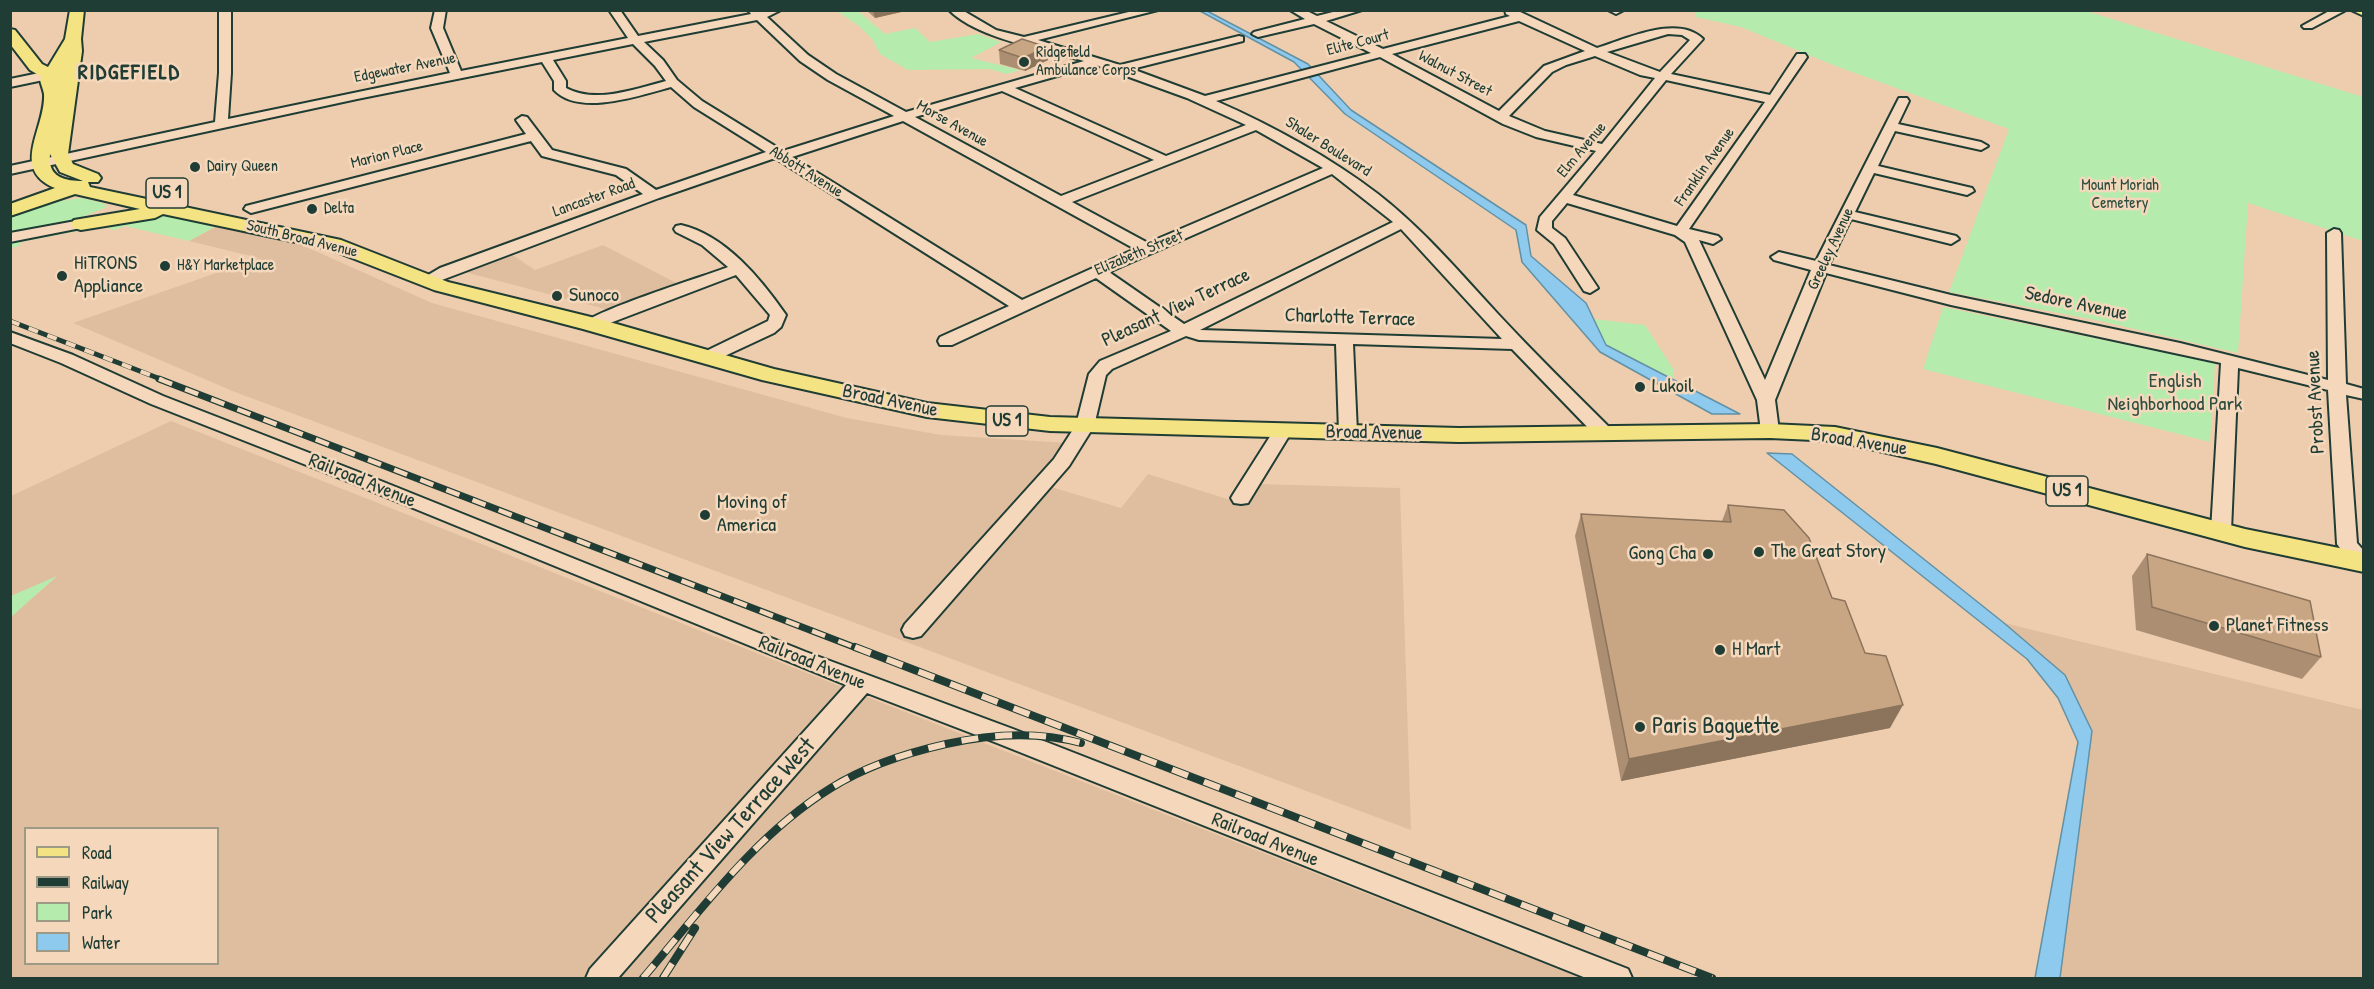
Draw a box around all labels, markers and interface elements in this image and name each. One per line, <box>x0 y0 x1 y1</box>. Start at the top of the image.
street label: Elite Court <box>1325 25 1391 61</box>
place label: Ridgefield Ambulance Corps <box>1036 43 1136 81</box>
street label: Walnut Street <box>1415 47 1495 101</box>
street label: Edgewater Avenue <box>353 49 457 87</box>
marker: Ridgefield Ambulance Corps <box>1017 55 1031 69</box>
district label: RIDGEFIELD <box>78 60 180 86</box>
street label: Morse Avenue <box>913 96 991 152</box>
street label: Shaler Boulevard <box>1282 113 1374 181</box>
street label: Elm Avenue <box>1553 118 1611 182</box>
street label: Franklin Avenue <box>1671 124 1739 210</box>
street label: Marion Place <box>349 137 425 173</box>
street label: Abbott Avenue <box>766 142 846 202</box>
place label: Dairy Queen <box>207 157 278 177</box>
marker: Dairy Queen <box>188 160 202 174</box>
street label: Lancaster Road <box>550 174 638 222</box>
park label: Mount Moriah Cemetery <box>2081 176 2159 214</box>
road number: US 1 <box>146 178 188 208</box>
place label: Delta <box>324 199 354 219</box>
marker: Delta <box>305 202 319 216</box>
street label: Greeley Avenue <box>1804 205 1858 293</box>
street label: South Broad Avenue <box>245 216 359 262</box>
street label: Elizabeth Street <box>1092 226 1186 280</box>
place label: HiTRONS Appliance <box>74 252 143 299</box>
place label: H&Y Marketplace <box>177 256 274 276</box>
marker: H&Y Marketplace <box>158 259 172 273</box>
street label: Pleasant View Terrace <box>1098 263 1254 353</box>
marker: HiTRONS Appliance <box>55 269 69 283</box>
street label: Sedore Avenue <box>2023 281 2129 327</box>
place label: Sunoco <box>569 284 619 308</box>
marker: Sunoco <box>550 289 564 303</box>
street label: Charlotte Terrace <box>1284 304 1416 332</box>
street label: Probst Avenue <box>2301 350 2331 454</box>
park label: English Neighborhood Park <box>2108 370 2242 417</box>
place label: Lukoil <box>1652 375 1694 399</box>
street label: Broad Avenue <box>840 379 940 423</box>
marker: Lukoil <box>1633 380 1647 394</box>
road number: US 1 <box>986 406 1028 436</box>
street label: Broad Avenue <box>1325 420 1423 446</box>
street label: Broad Avenue <box>1809 423 1909 461</box>
street label: Railroad Avenue <box>305 449 419 513</box>
road number: US 1 <box>2046 476 2088 506</box>
place label: Moving of America <box>717 491 787 538</box>
marker: Moving of America <box>698 508 712 522</box>
place label: The Great Story <box>1771 540 1886 564</box>
place label: Gong Cha <box>1629 542 1696 566</box>
marker: The Great Story <box>1752 545 1766 559</box>
marker: Gong Cha <box>1701 547 1715 561</box>
place label: Planet Fitness <box>2226 614 2329 638</box>
marker: Planet Fitness <box>2207 619 2221 633</box>
street label: Railroad Avenue <box>755 631 869 695</box>
place label: H Mart <box>1732 638 1780 662</box>
marker: H Mart <box>1713 643 1727 657</box>
place label: Paris Baguette <box>1652 713 1780 741</box>
marker: Paris Baguette <box>1633 720 1647 734</box>
street label: Pleasant View Terrace West <box>640 732 822 930</box>
street label: Railroad Avenue <box>1208 808 1322 872</box>
legend <box>24 827 219 965</box>
text: Road <box>82 840 112 865</box>
text: Railway <box>82 870 129 895</box>
text: Park <box>82 900 112 925</box>
text: Water <box>82 930 120 955</box>

